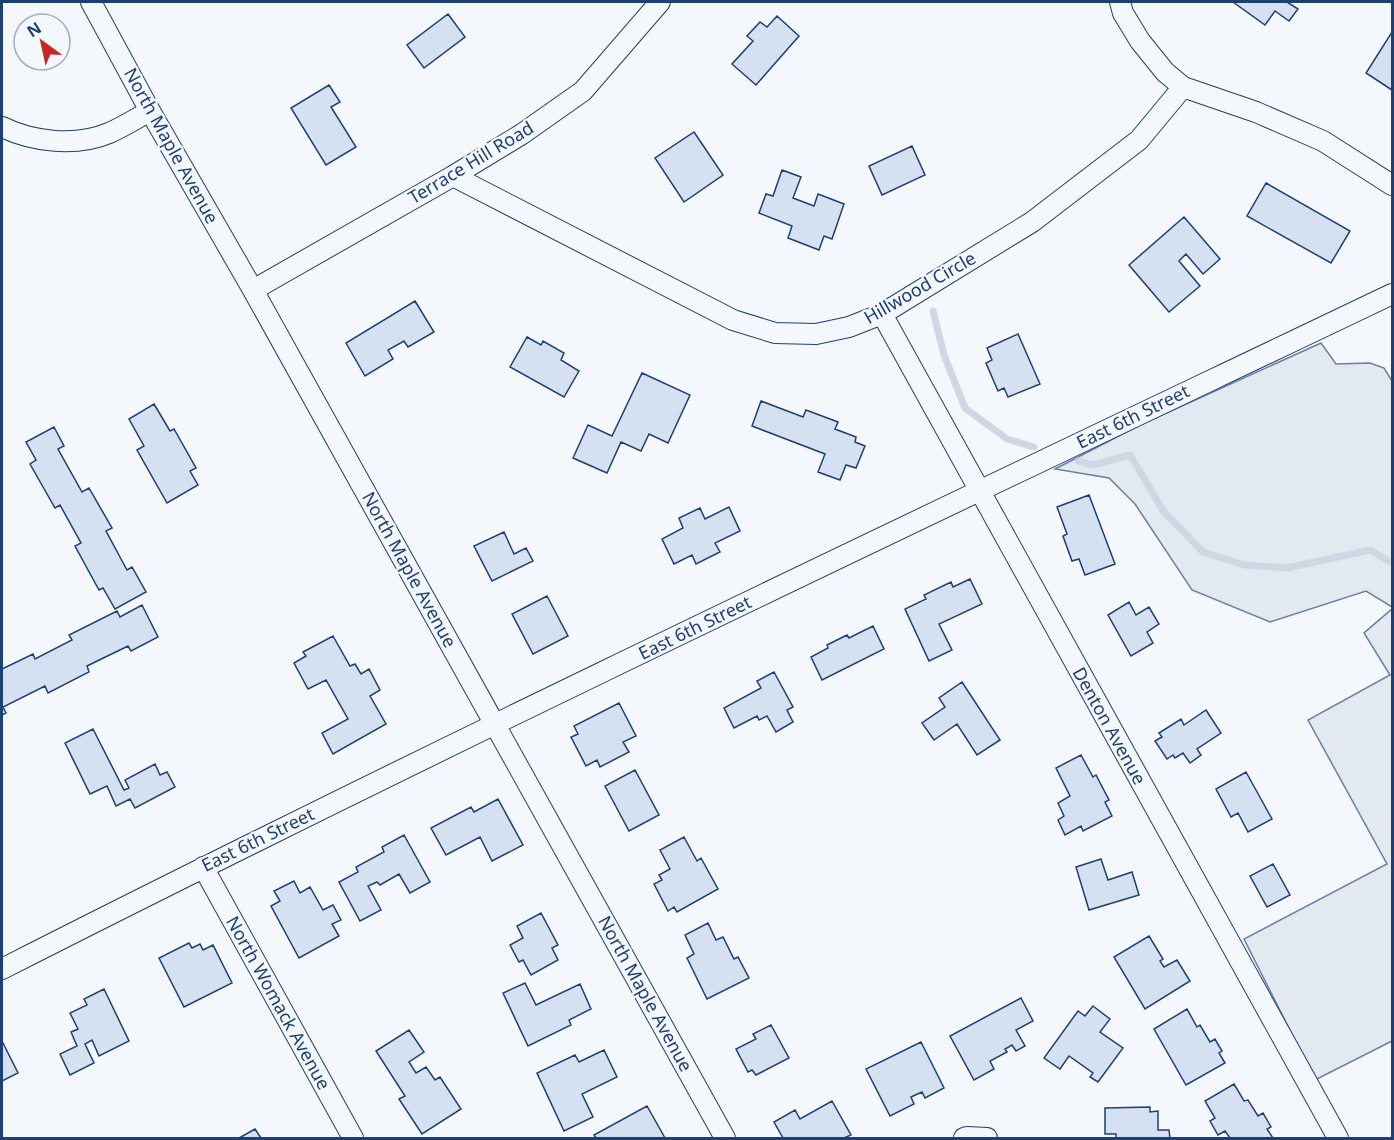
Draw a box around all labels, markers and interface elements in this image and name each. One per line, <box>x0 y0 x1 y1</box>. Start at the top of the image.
north arrow <box>12 12 72 72</box>
text: N <box>22 17 45 42</box>
street label: North Maple Avenue <box>119 63 225 228</box>
street label: Terrace Hill Road <box>403 115 538 209</box>
street label: Hillwood Circle <box>859 245 980 329</box>
street label: East 6th Street <box>1072 378 1193 454</box>
street label: North Maple Avenue <box>357 487 463 652</box>
street label: East 6th Street <box>634 589 755 665</box>
street label: Denton Avenue <box>1068 662 1152 789</box>
street label: East 6th Street <box>197 801 318 877</box>
street label: North Maple Avenue <box>593 911 699 1076</box>
street label: North Womack Avenue <box>221 912 337 1093</box>

